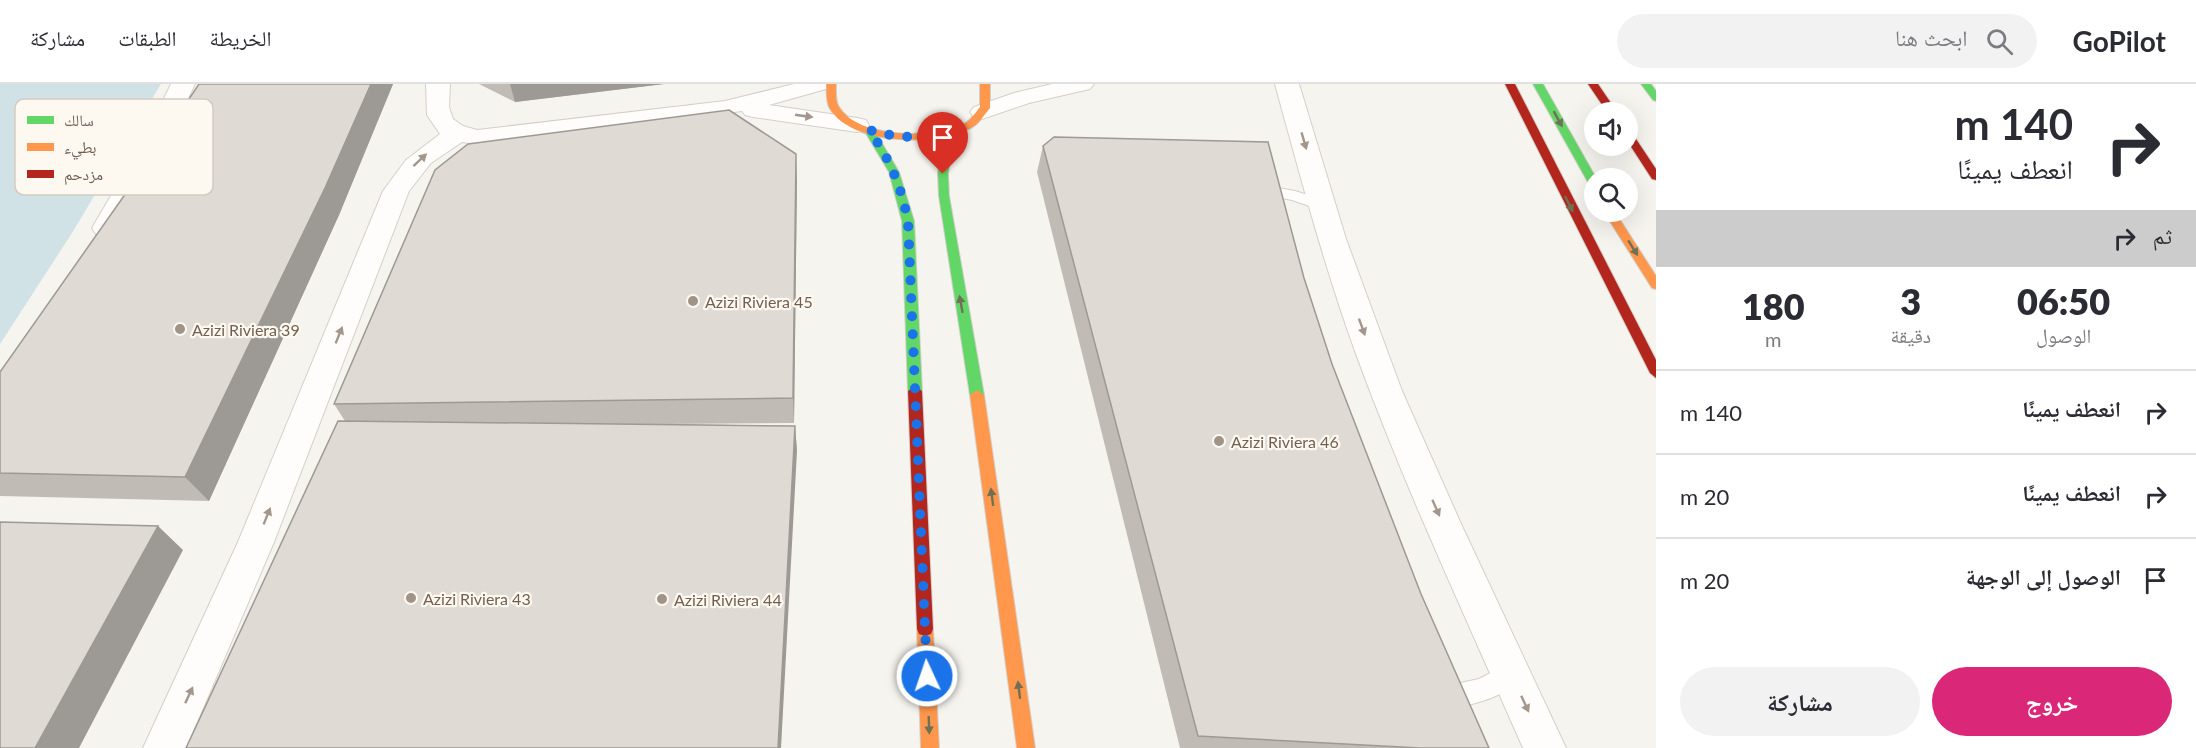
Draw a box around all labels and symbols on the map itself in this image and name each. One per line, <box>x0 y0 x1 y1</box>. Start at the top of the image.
legend <box>15 99 213 195</box>
text: سالك <box>64 110 94 129</box>
one-way arrow <box>1553 111 1563 128</box>
one-way arrow <box>794 112 813 121</box>
pin <box>917 112 968 174</box>
one-way arrow <box>1299 132 1309 150</box>
text: بطيء <box>64 137 96 160</box>
one-way arrow <box>412 154 427 167</box>
text: مزدحم <box>64 164 103 185</box>
one-way arrow <box>1564 195 1573 212</box>
one-way arrow <box>1627 240 1638 257</box>
place label: Azizi Riviera 45 <box>705 292 813 311</box>
marker: Azizi Riviera 45 <box>686 294 700 308</box>
one-way arrow <box>957 295 966 314</box>
one-way arrow <box>1358 318 1367 336</box>
place label: Azizi Riviera 39 <box>192 320 300 339</box>
marker: Azizi Riviera 39 <box>173 322 187 336</box>
one-way arrow <box>335 326 344 344</box>
place label: Azizi Riviera 46 <box>1231 432 1339 451</box>
marker: Azizi Riviera 46 <box>1212 434 1226 448</box>
one-way arrow <box>987 487 996 506</box>
one-way arrow <box>1431 499 1440 516</box>
one-way arrow <box>262 507 272 525</box>
place label: Azizi Riviera 43 <box>423 589 531 608</box>
place label: Azizi Riviera 44 <box>674 590 782 609</box>
marker: Azizi Riviera 43 <box>404 591 418 605</box>
marker: Azizi Riviera 44 <box>655 592 669 606</box>
position arrow <box>895 644 959 708</box>
one-way arrow <box>1014 680 1023 699</box>
one-way arrow <box>184 687 193 704</box>
one-way arrow <box>1521 696 1530 713</box>
one-way arrow <box>925 716 934 735</box>

